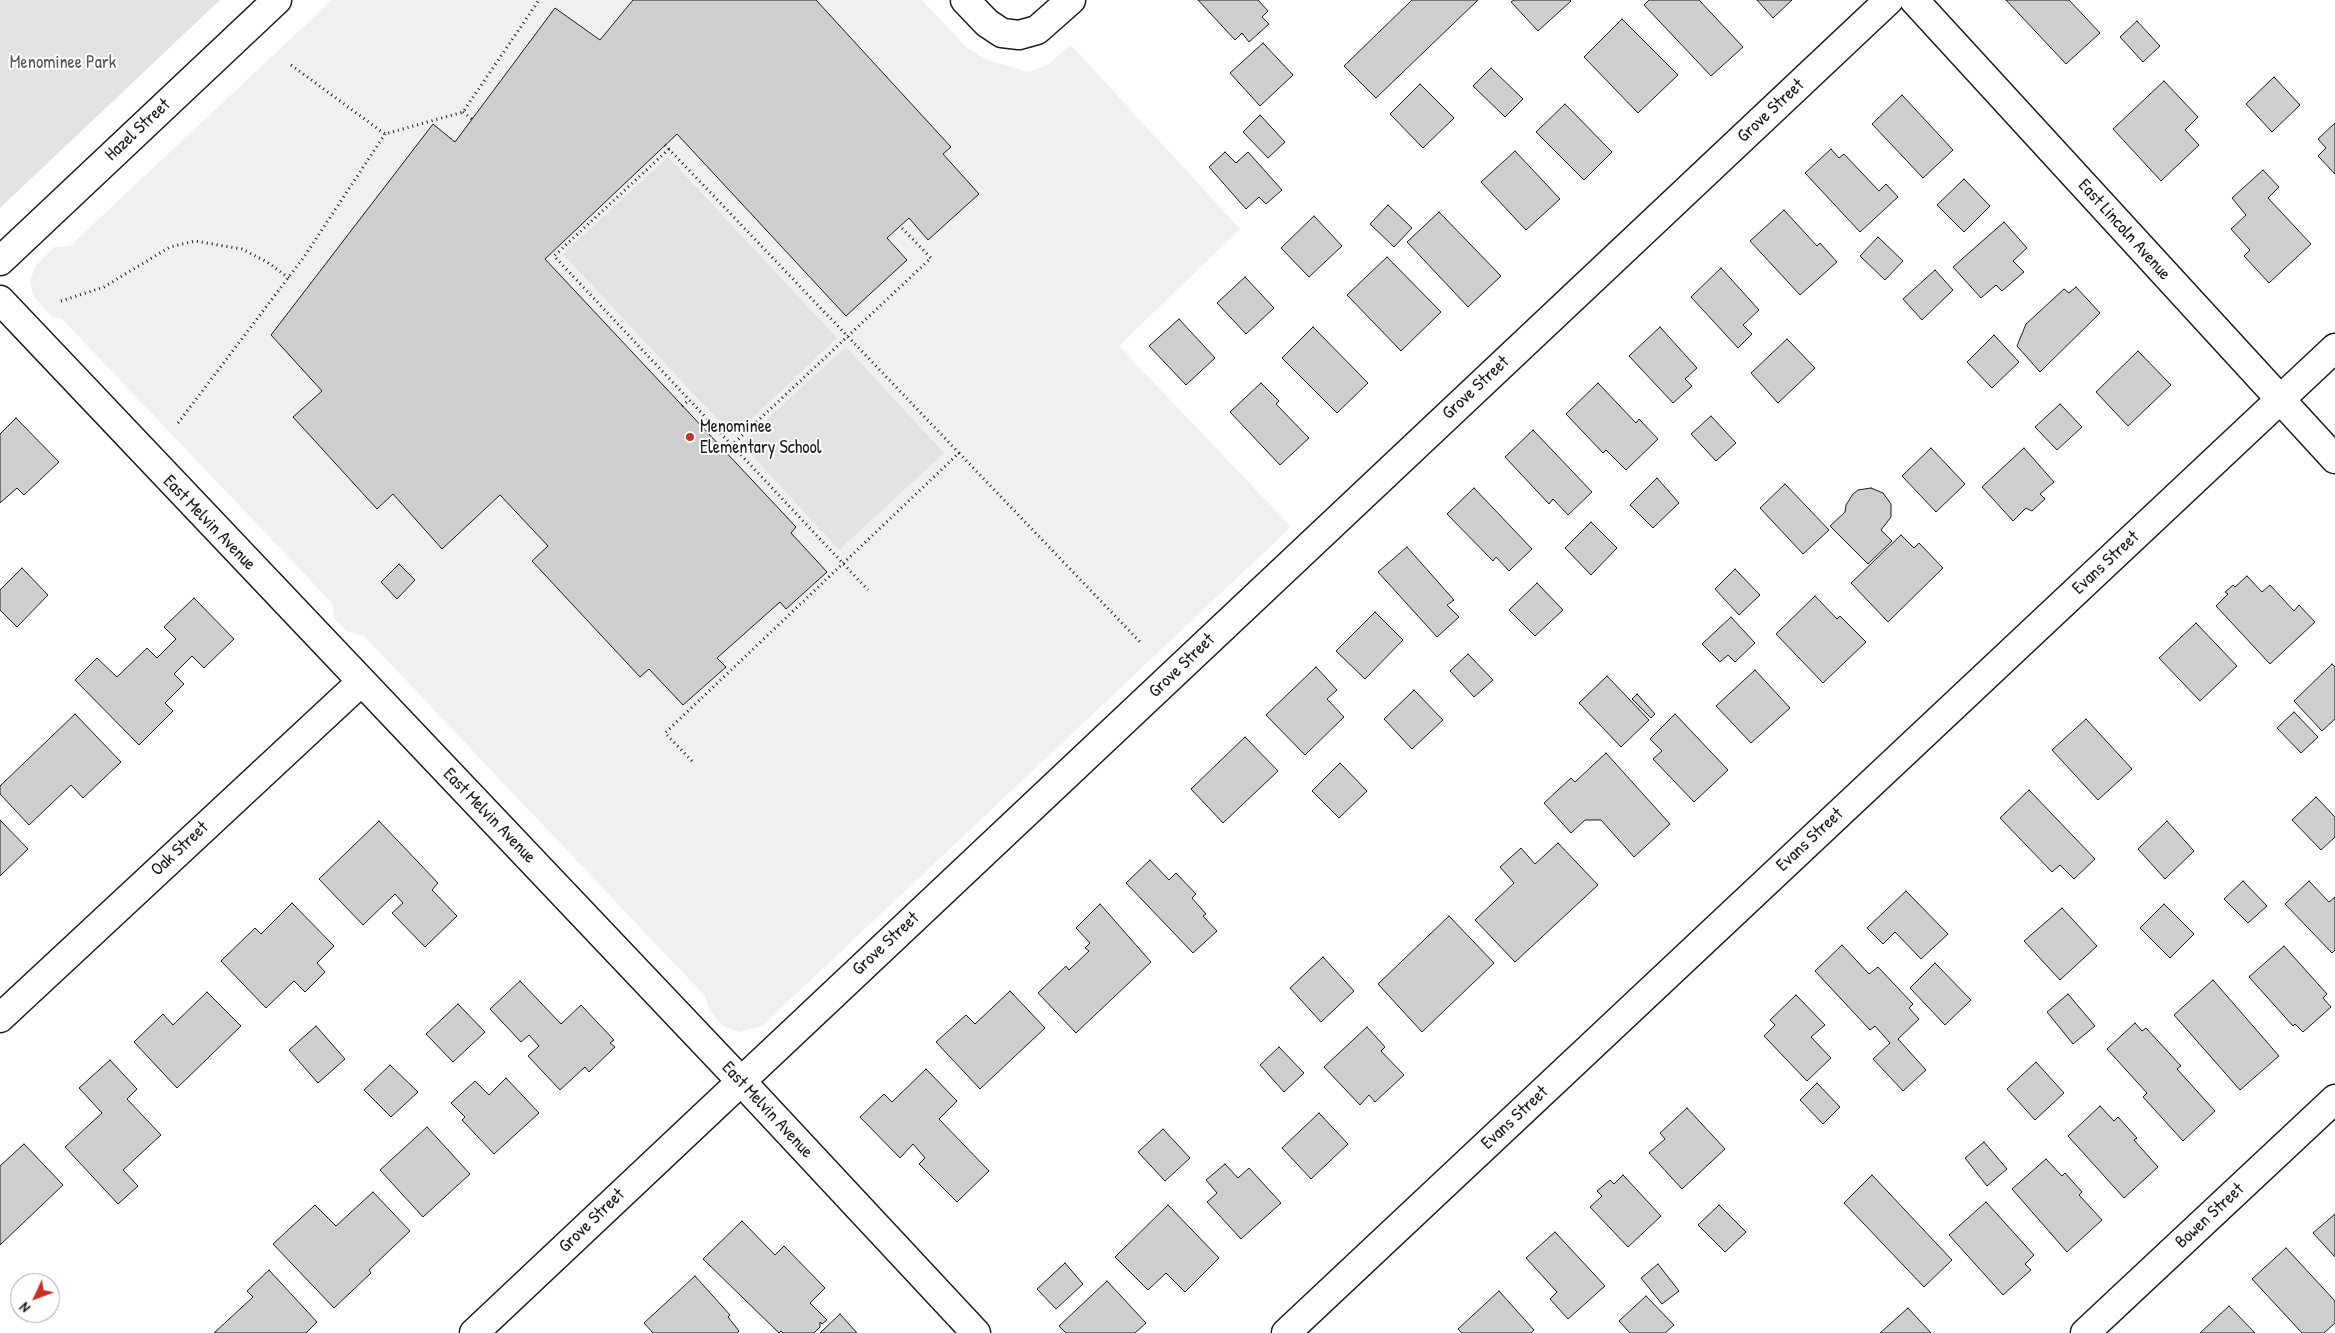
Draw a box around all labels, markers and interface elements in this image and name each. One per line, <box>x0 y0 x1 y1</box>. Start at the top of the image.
park label: Menominee Park <box>10 52 116 74</box>
street label: Grove Street <box>1733 75 1809 147</box>
street label: Hazel Street <box>101 94 175 166</box>
street label: East Lincoln Avenue <box>2073 175 2175 285</box>
street label: Grove Street <box>1438 352 1514 424</box>
place label: Menominee Elementary School <box>700 416 821 458</box>
marker: Menominee Elementary School <box>684 431 696 443</box>
street label: East Melvin Avenue <box>158 471 260 575</box>
street label: Evans Street <box>2068 527 2144 599</box>
street label: Grove Street <box>1145 629 1219 703</box>
street label: East Melvin Avenue <box>438 764 540 868</box>
street label: Evans Street <box>1772 804 1848 876</box>
street label: Oak Street <box>147 817 213 881</box>
street label: Grove Street <box>848 908 924 980</box>
street label: East Melvin Avenue <box>717 1057 817 1163</box>
street label: Evans Street <box>1477 1082 1553 1154</box>
street label: Bowen Street <box>2171 1179 2249 1253</box>
street label: Grove Street <box>555 1184 629 1258</box>
north arrow <box>10 1273 60 1323</box>
text: N <box>15 1299 34 1317</box>

